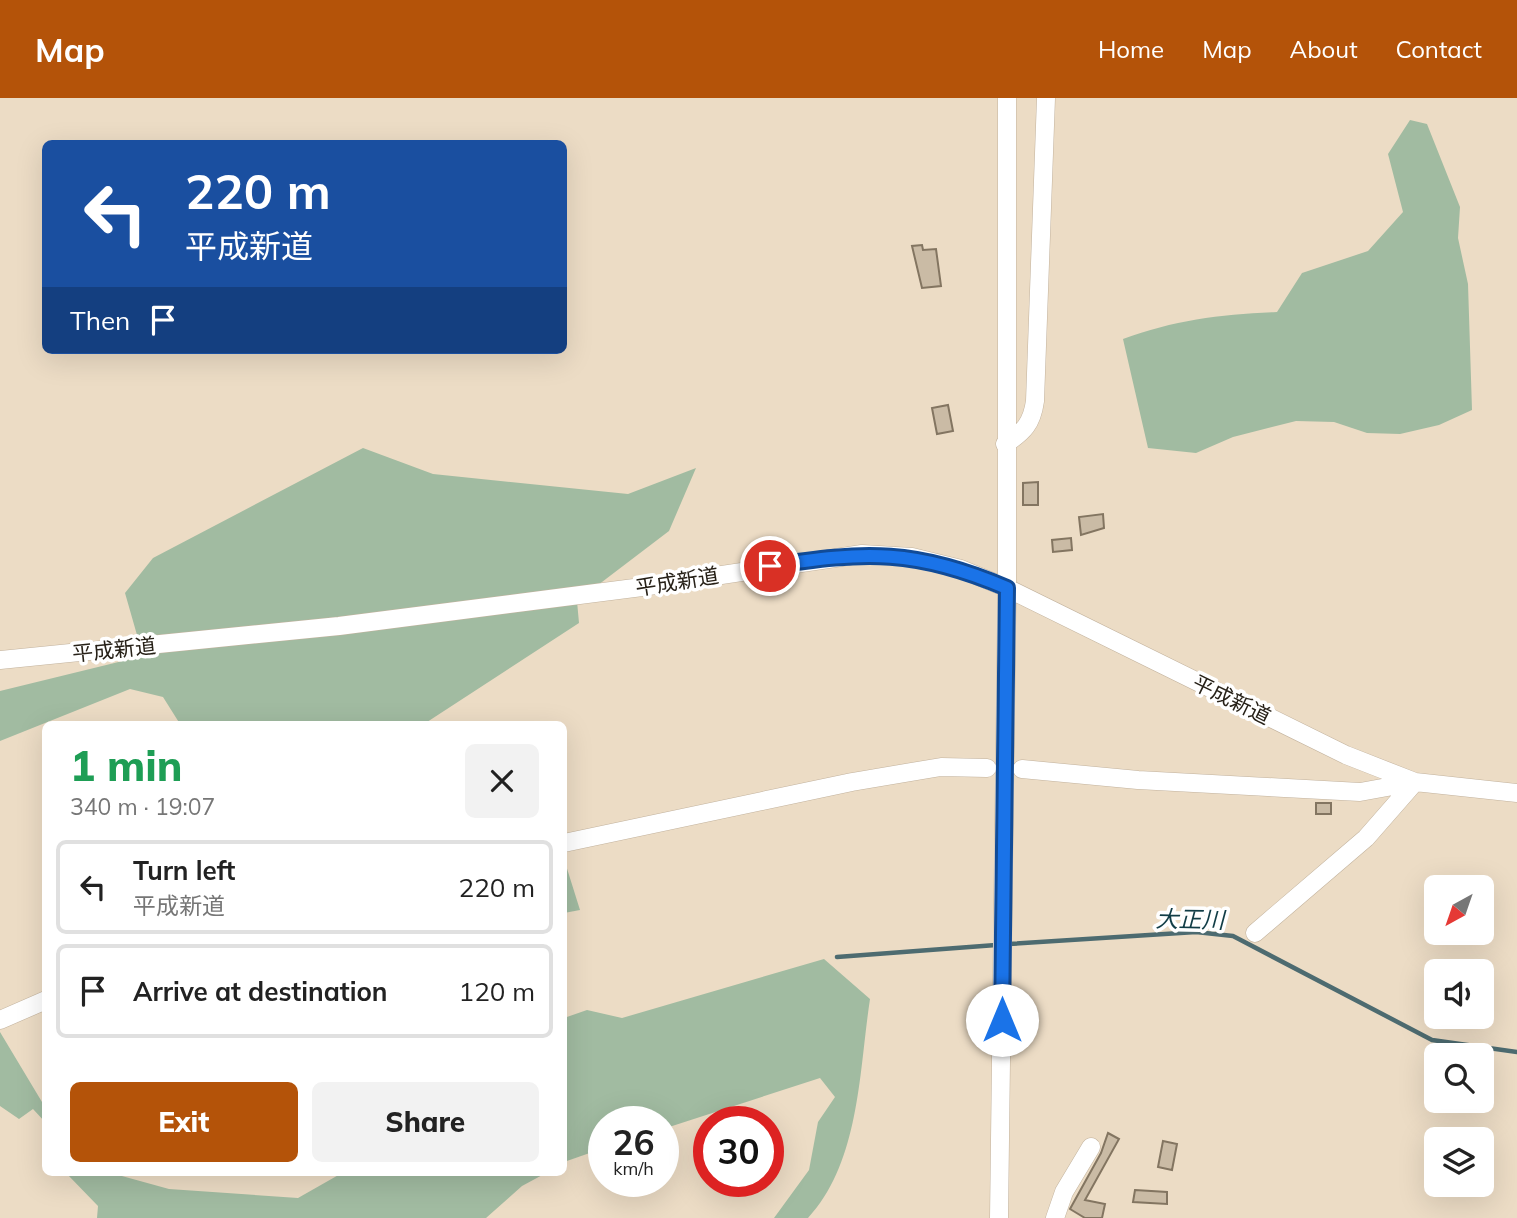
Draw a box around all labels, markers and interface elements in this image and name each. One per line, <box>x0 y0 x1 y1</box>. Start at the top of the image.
text: Map <box>35 29 105 70</box>
text: Home <box>1098 34 1164 64</box>
text: Map <box>1202 34 1252 64</box>
text: About <box>1290 34 1358 64</box>
text: Contact <box>1396 34 1482 64</box>
text: 220 m <box>185 160 331 221</box>
icon: left <box>70 168 161 259</box>
text: 平成新道 <box>185 226 313 266</box>
icon: arrive <box>144 301 182 339</box>
text: Then <box>70 304 130 337</box>
pin <box>740 536 800 596</box>
icon: arrive <box>751 547 789 585</box>
street label: 平成新道 <box>633 562 721 600</box>
street label: 平成新道 <box>71 632 157 666</box>
street label: 平成新道 <box>1189 669 1275 729</box>
text: 1 min <box>70 739 183 792</box>
button: close <box>465 744 539 818</box>
text: 340 m · 19:07 <box>70 792 215 821</box>
text: Turn left <box>133 854 235 887</box>
icon: left <box>74 868 112 906</box>
text: 220 m <box>459 871 535 904</box>
north arrow <box>1424 875 1494 945</box>
map controls <box>1424 875 1494 1197</box>
text: 平成新道 <box>133 891 225 920</box>
water label: 大正川 <box>1155 904 1228 934</box>
button: sound <box>1424 959 1494 1029</box>
icon: arrive <box>74 972 112 1010</box>
text: Arrive at destination <box>133 975 388 1008</box>
text: 120 m <box>459 975 535 1008</box>
position arrow <box>965 983 1039 1057</box>
button: search <box>1424 1043 1494 1113</box>
button: Exit <box>70 1082 298 1162</box>
button: Share <box>312 1082 539 1162</box>
speed limit sign: 30 <box>693 1106 784 1197</box>
text: 26 <box>612 1120 655 1164</box>
button: layers <box>1424 1127 1494 1197</box>
text: km/h <box>613 1157 654 1180</box>

